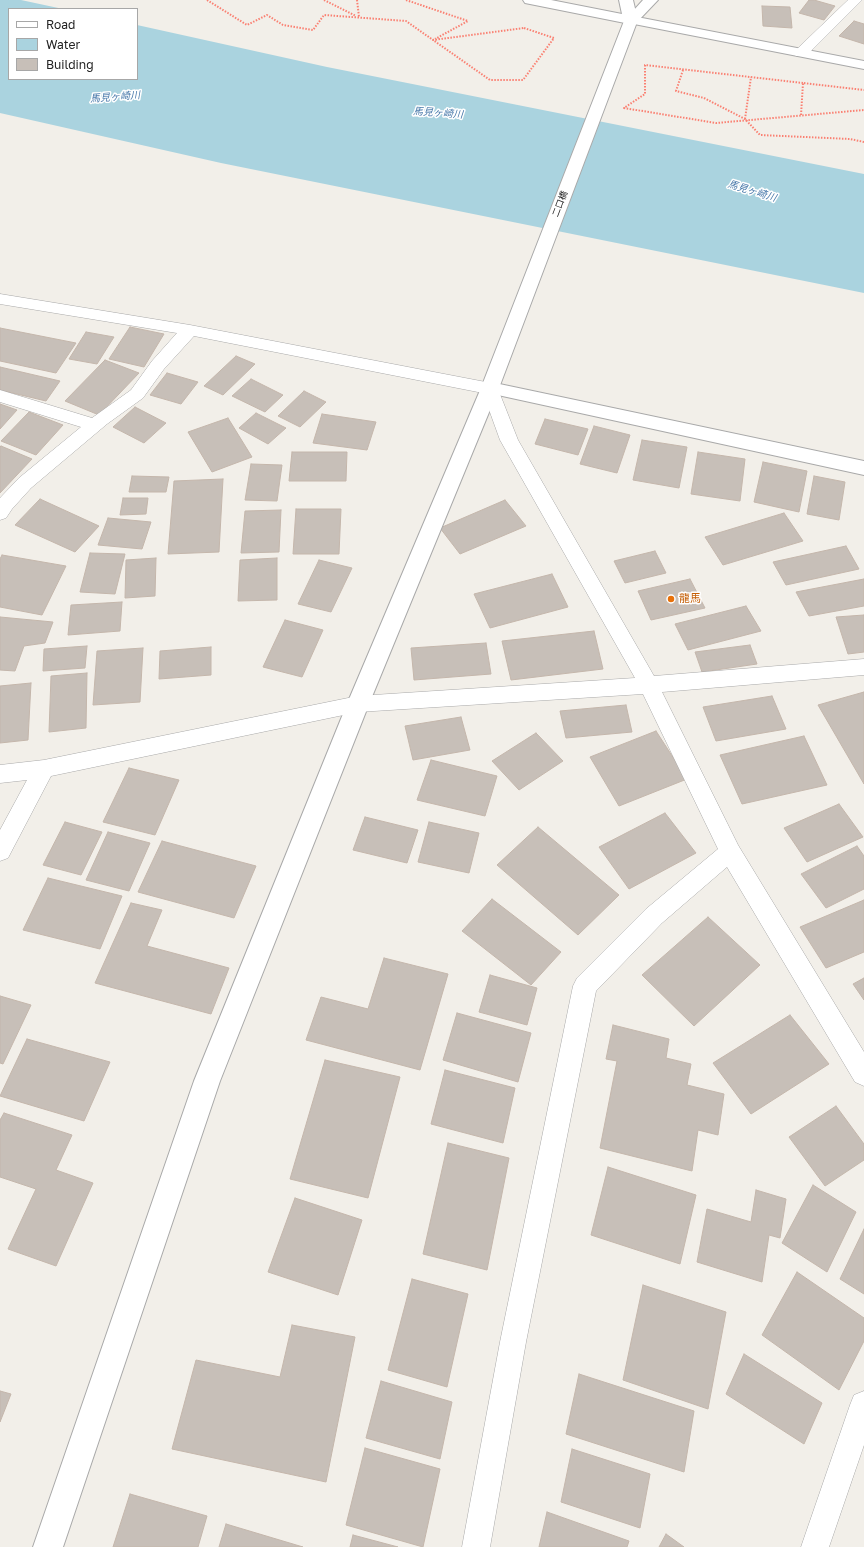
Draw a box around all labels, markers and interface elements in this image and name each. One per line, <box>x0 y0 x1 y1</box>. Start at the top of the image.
legend <box>8 8 138 80</box>
text: Road <box>46 17 75 32</box>
text: Water <box>46 37 80 52</box>
text: Building <box>46 57 94 72</box>
water label: 馬見ヶ崎川 <box>90 89 140 105</box>
water label: 馬見ヶ崎川 <box>413 105 463 121</box>
water label: 馬見ヶ崎川 <box>726 178 778 204</box>
street label: 二口橋 <box>550 189 570 219</box>
place label: 龍馬 <box>679 592 701 606</box>
marker: 龍馬 <box>666 594 676 604</box>

